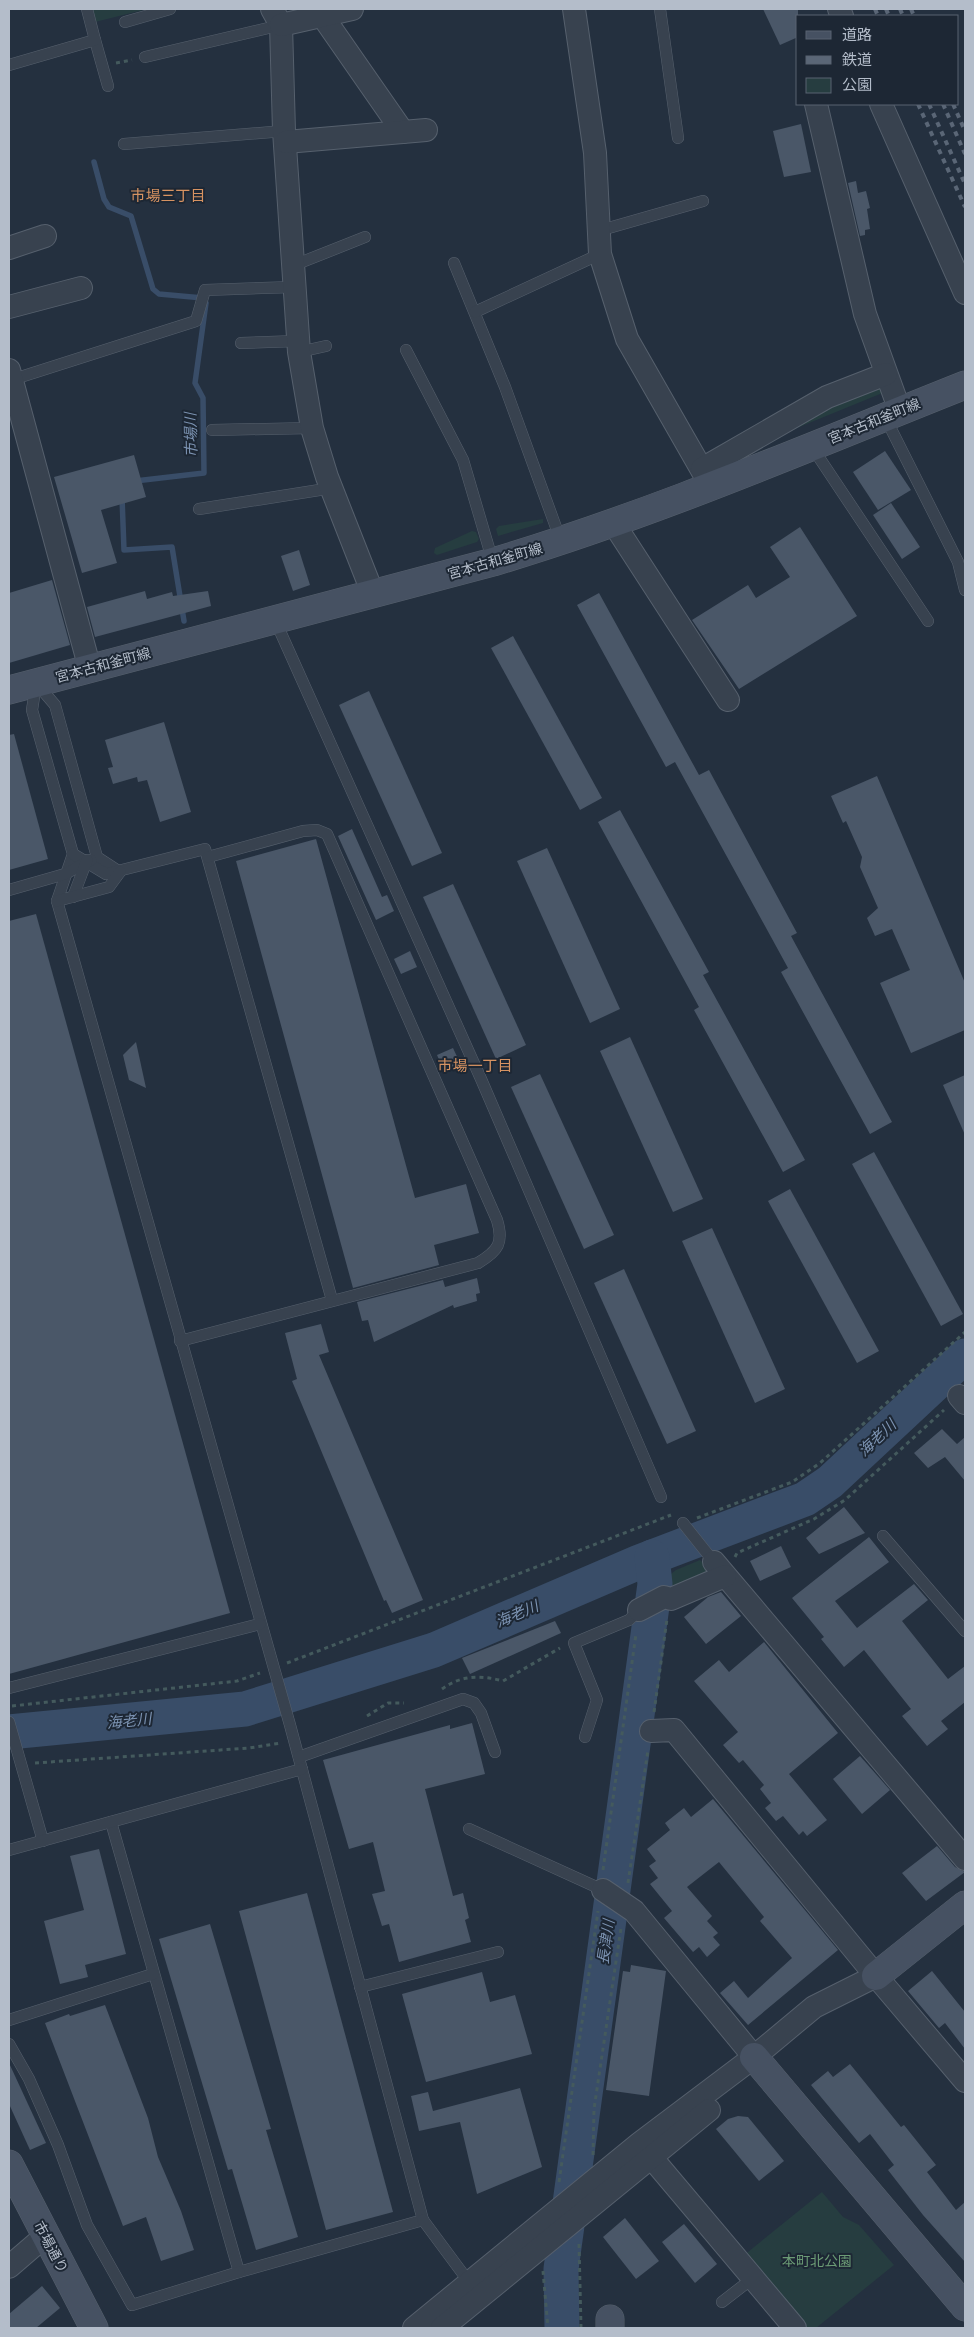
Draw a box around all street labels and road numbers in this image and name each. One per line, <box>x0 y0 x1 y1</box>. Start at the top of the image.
street label: 宮本古和釜町線 <box>825 394 924 450</box>
street label: 宮本古和釜町線 <box>445 539 545 585</box>
street label: 宮本古和釜町線 <box>53 644 153 688</box>
street label: 市場通り <box>28 2218 72 2277</box>

